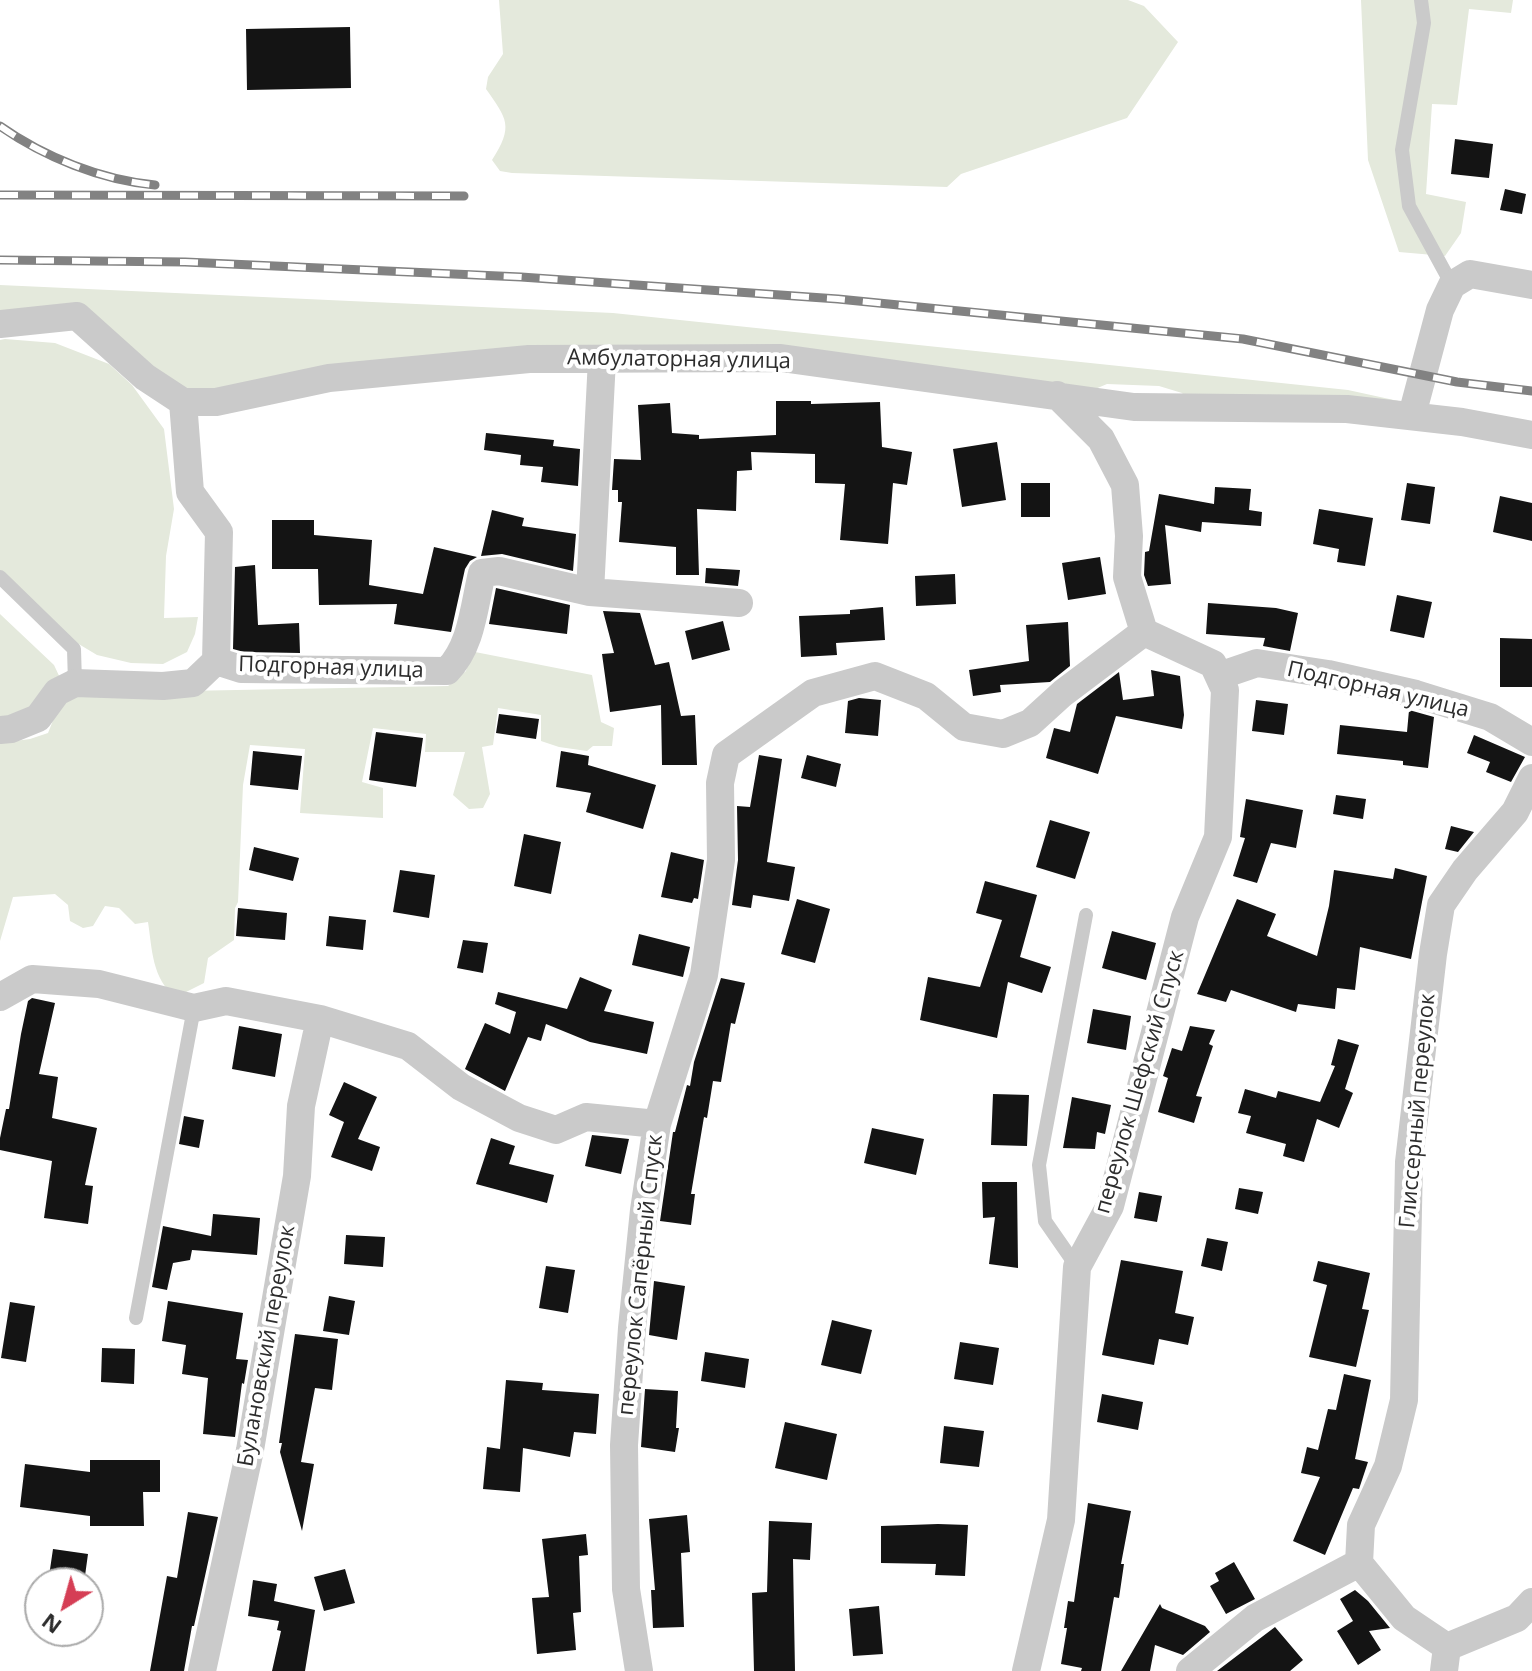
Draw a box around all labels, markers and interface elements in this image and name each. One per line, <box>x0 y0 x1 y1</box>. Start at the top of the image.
street label: Амбулаторная улица <box>567 345 791 375</box>
street label: Подгорная улица <box>238 652 424 684</box>
street label: Подгорная улица <box>1285 656 1471 724</box>
street label: переулок Шефский Спуск <box>1090 947 1190 1217</box>
street label: Глиссерный переулок <box>1395 993 1441 1229</box>
street label: переулок Сапёрный Спуск <box>613 1133 669 1417</box>
street label: Булановский переулок <box>233 1223 301 1469</box>
north arrow <box>24 1567 104 1647</box>
text: N <box>35 1607 67 1642</box>

